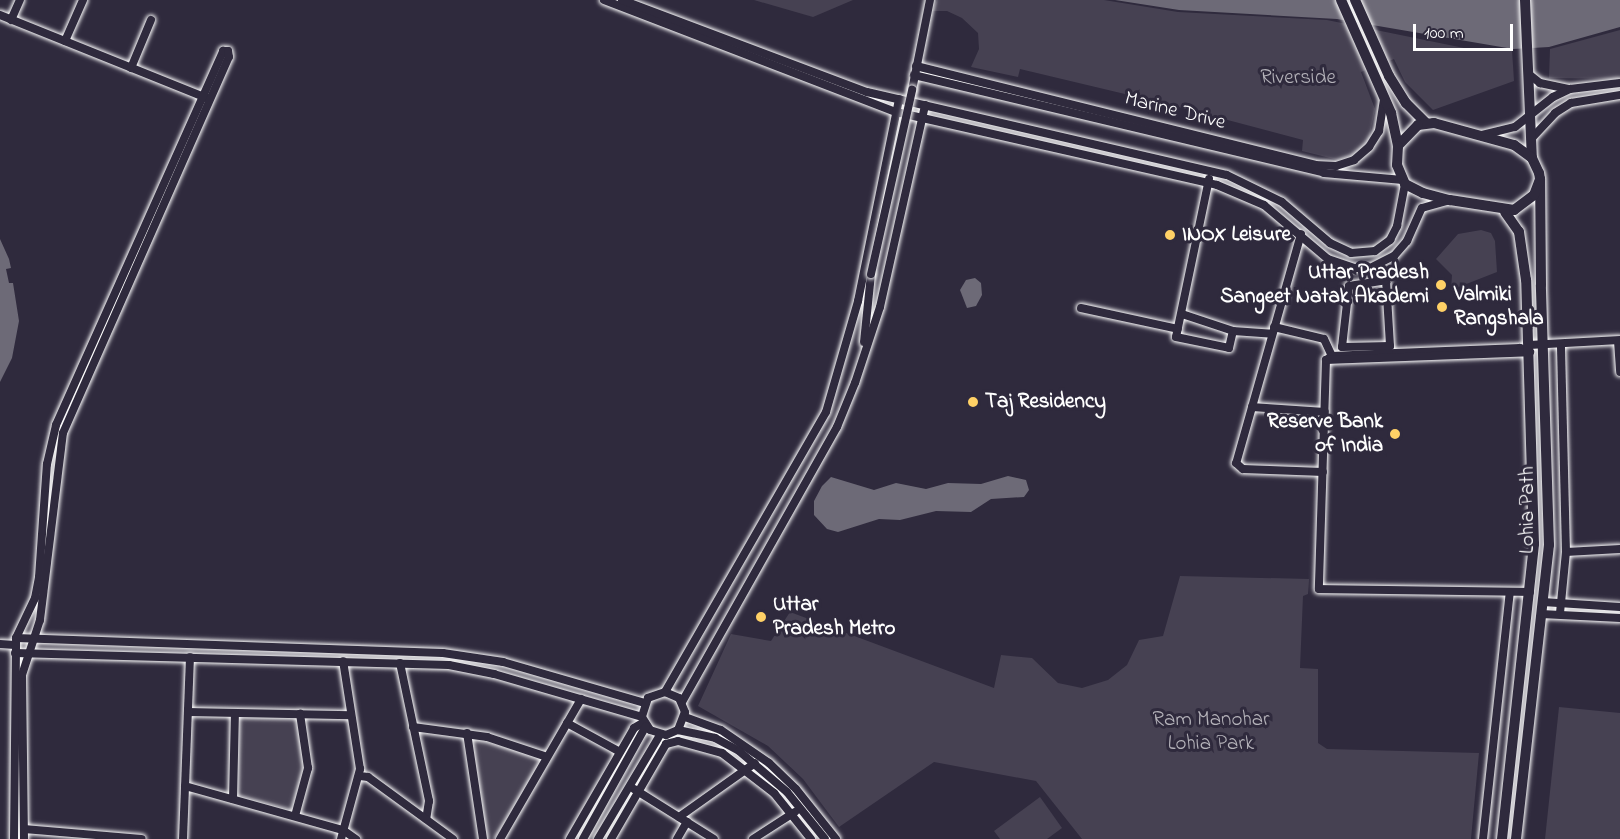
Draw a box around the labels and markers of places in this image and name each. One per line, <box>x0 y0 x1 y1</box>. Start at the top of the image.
place label: INOX Leisure <box>1182 222 1291 248</box>
marker: INOX Leisure <box>1163 228 1177 242</box>
place label: Uttar Pradesh Sangeet Natak Akademi <box>1220 260 1429 310</box>
marker: Uttar Pradesh Sangeet Natak Akademi <box>1434 278 1448 292</box>
place label: Valmiki Rangshala <box>1454 282 1544 332</box>
marker: Valmiki Rangshala <box>1435 300 1449 314</box>
place label: Taj Residency <box>985 389 1106 415</box>
marker: Taj Residency <box>966 395 980 409</box>
place label: Reserve Bank of India <box>1267 409 1383 459</box>
marker: Reserve Bank of India <box>1388 427 1402 441</box>
place label: Uttar Pradesh Metro <box>773 592 896 642</box>
marker: Uttar Pradesh Metro <box>754 610 768 624</box>

